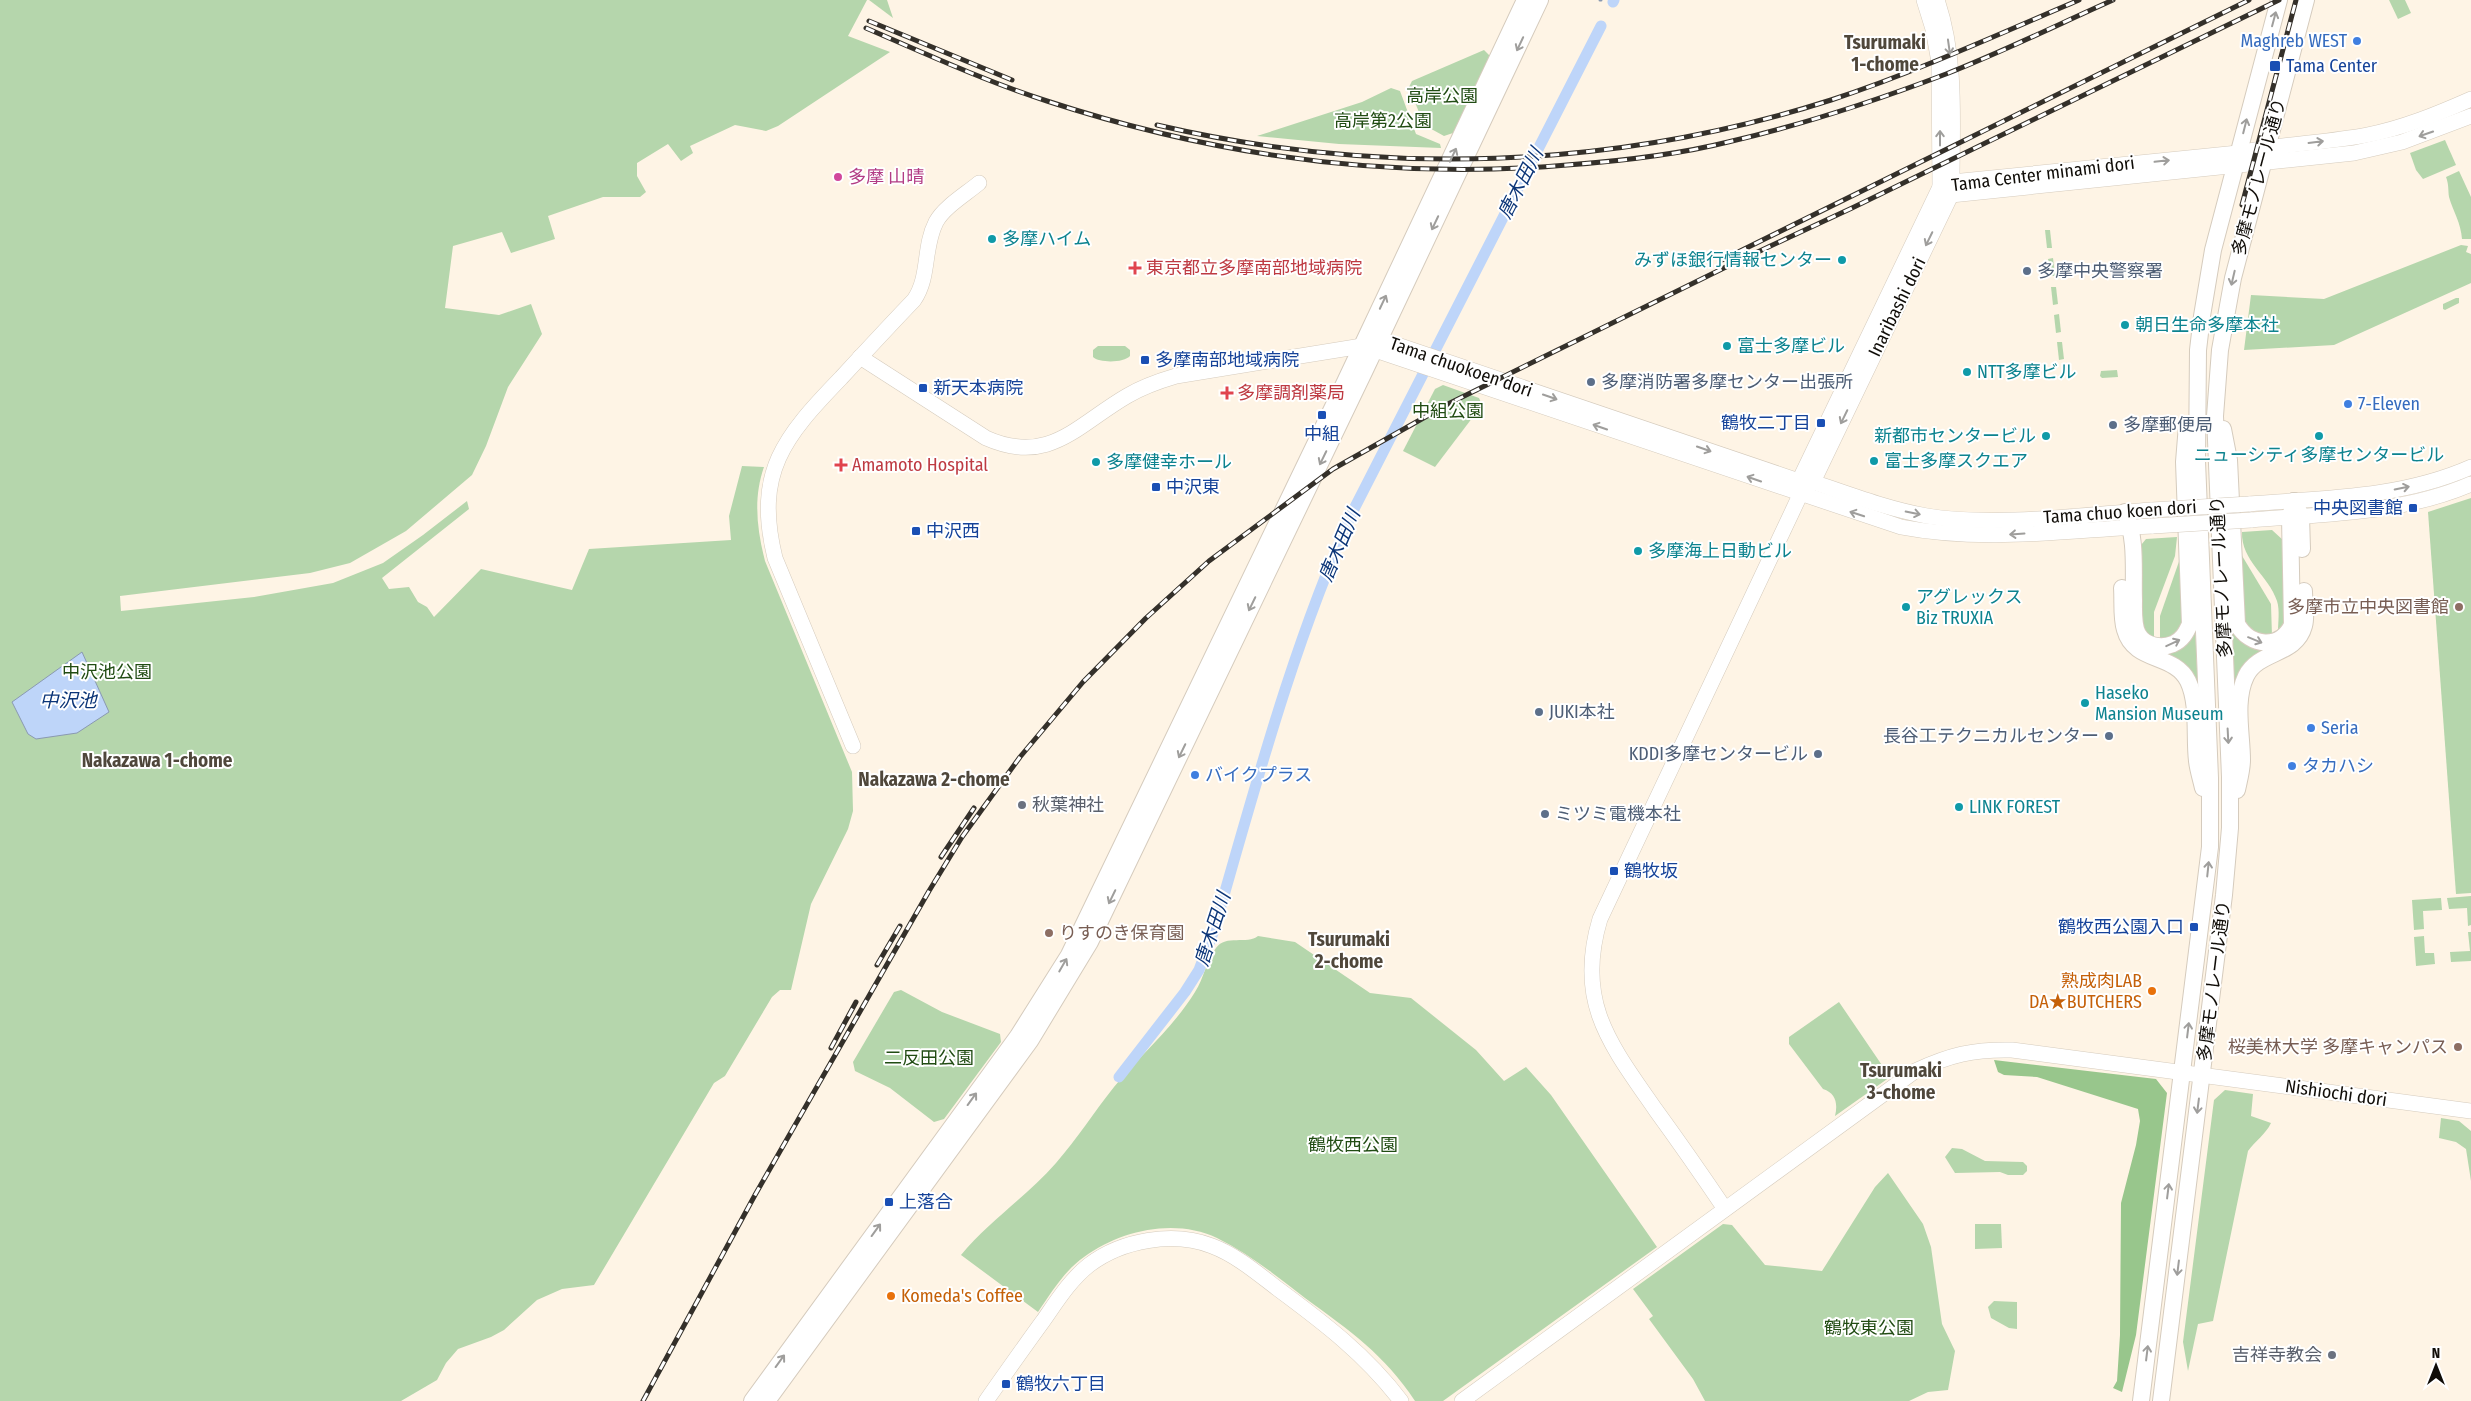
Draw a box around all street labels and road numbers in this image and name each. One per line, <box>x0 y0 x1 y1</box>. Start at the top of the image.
street label: 多摩モノレール通り <box>2227 96 2291 258</box>
street label: Tama Center minami dori <box>1950 152 2136 196</box>
street label: Inaribashi dori <box>1863 254 1931 360</box>
street label: Tama chuokoen dori <box>1387 332 1535 402</box>
street label: Tama chuo koen dori <box>2043 496 2197 528</box>
street label: 多摩モノレール通り <box>2206 496 2236 658</box>
street label: 多摩モノレール通り <box>2193 899 2235 1063</box>
street label: Nishiochi dori <box>2284 1075 2388 1111</box>

